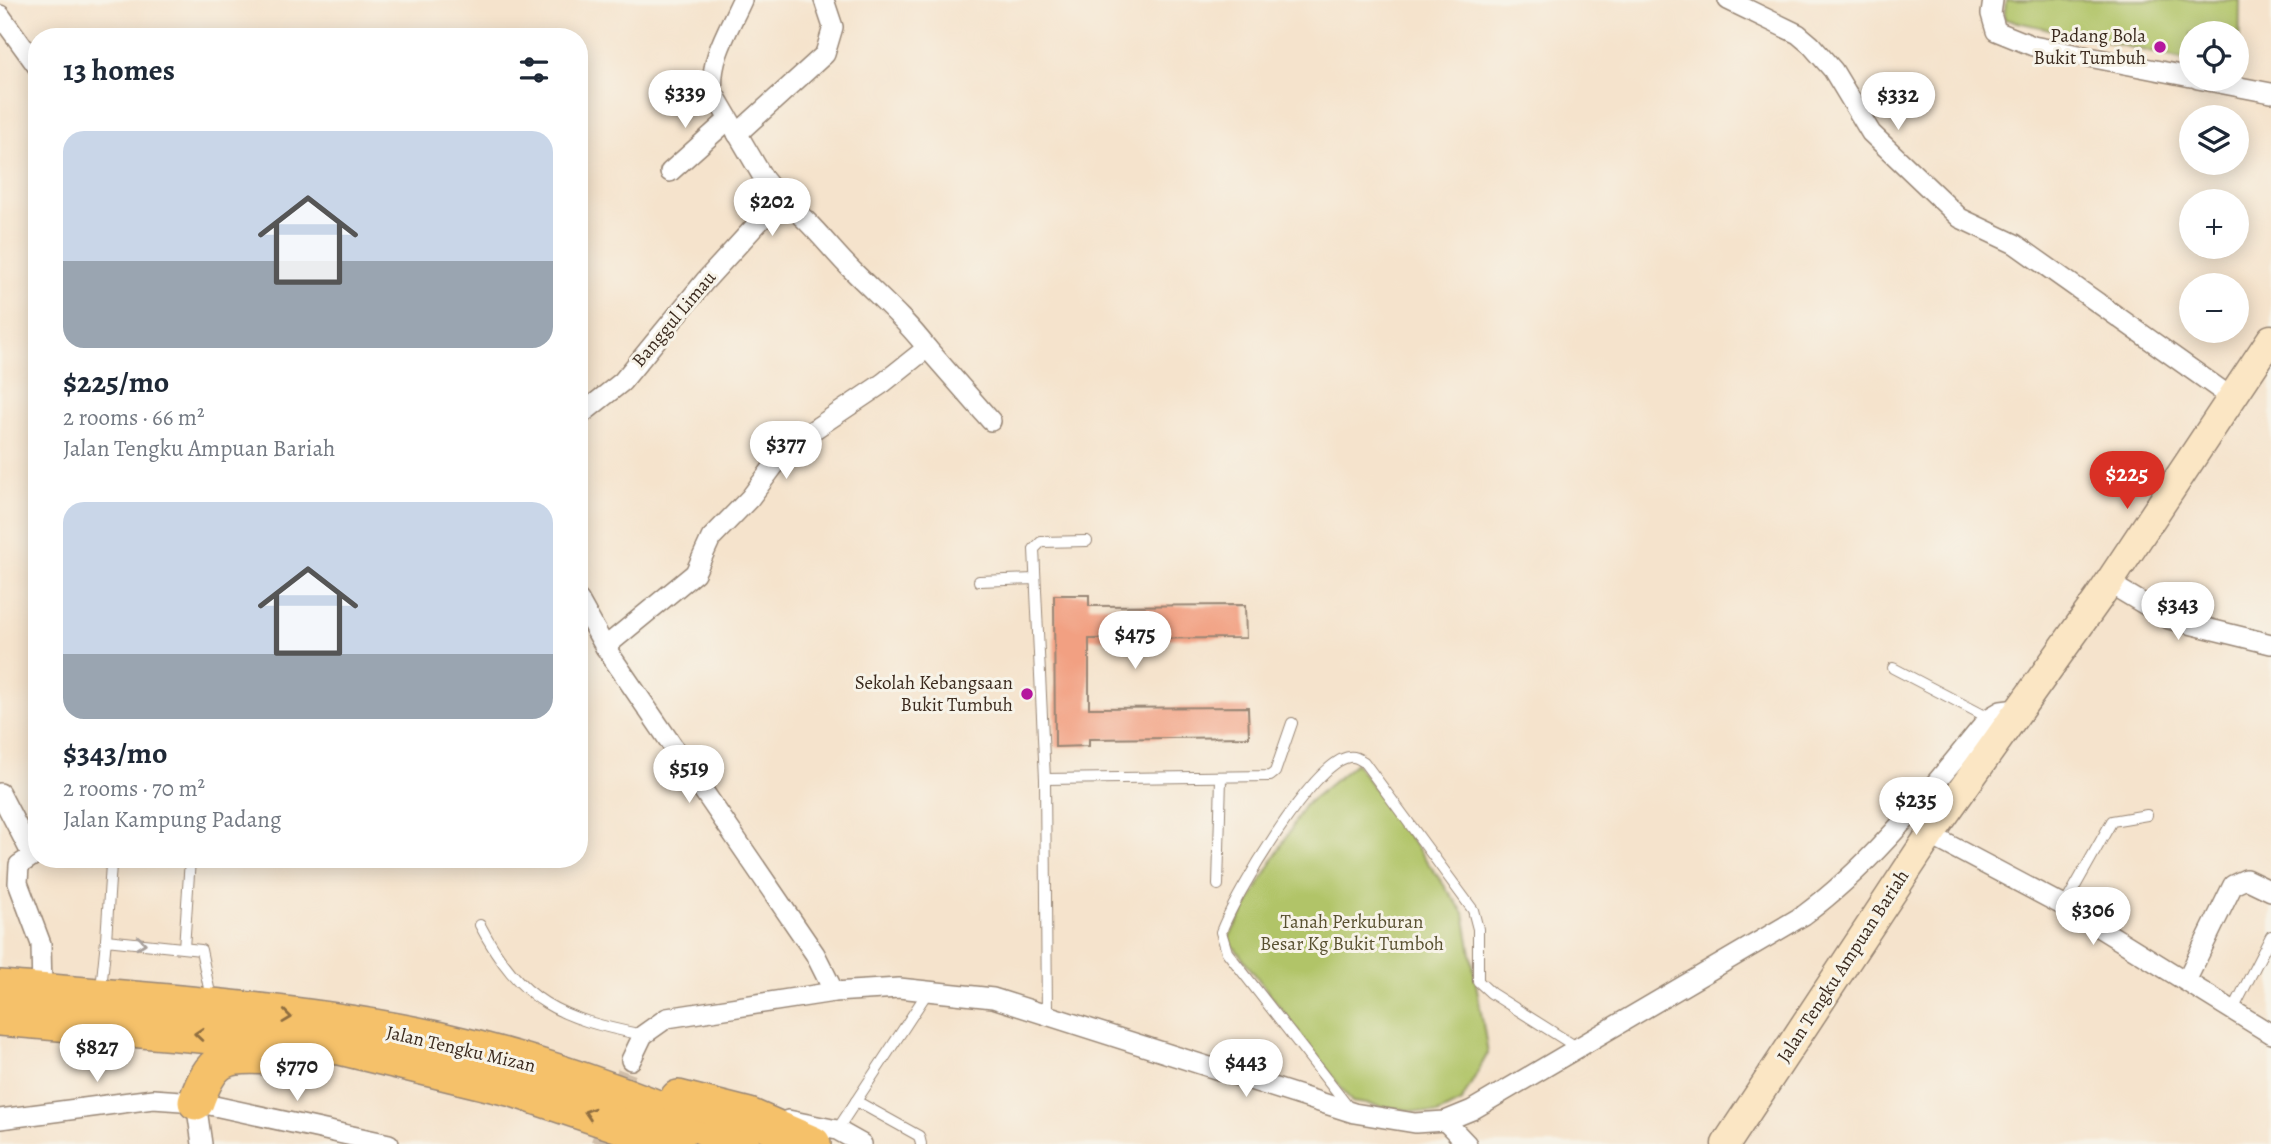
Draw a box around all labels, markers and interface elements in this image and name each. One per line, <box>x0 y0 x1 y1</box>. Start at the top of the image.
map controls <box>2179 21 2249 343</box>
button: locate <box>2179 21 2249 91</box>
place label: Padang Bola Bukit Tumbuh <box>2034 23 2146 71</box>
marker: Padang Bola Bukit Tumbuh <box>2152 39 2168 55</box>
text: 13 homes <box>63 50 175 90</box>
icon: filters <box>515 51 553 89</box>
pin: $339 <box>644 71 726 130</box>
pin: $332 <box>1857 72 1939 132</box>
text: $339 <box>664 77 706 108</box>
text: $332 <box>1877 79 1919 110</box>
button: layers <box>2179 105 2249 175</box>
icon: home <box>245 177 371 303</box>
pin: $202 <box>731 178 813 238</box>
text: $202 <box>750 185 794 216</box>
button: + <box>2179 189 2249 259</box>
street label: Banggul Limau <box>626 265 722 373</box>
button: − <box>2179 273 2249 343</box>
text: $225/mo <box>63 362 169 402</box>
text: 2 rooms · 66 m² <box>63 402 205 433</box>
pin: $377 <box>745 421 827 481</box>
text: $377 <box>766 428 806 459</box>
text: Jalan Tengku Ampuan Bariah <box>63 433 335 464</box>
pin: $225 <box>2086 452 2168 511</box>
text: $225 <box>2106 458 2148 489</box>
icon: home <box>245 548 371 674</box>
pin: $343 <box>2137 582 2219 642</box>
text: $343 <box>2157 589 2199 620</box>
pin: $475 <box>1094 612 1176 671</box>
text: $475 <box>1114 618 1156 649</box>
place label: Sekolah Kebangsaan Bukit Tumbuh <box>855 670 1013 718</box>
marker: Sekolah Kebangsaan Bukit Tumbuh <box>1019 686 1035 702</box>
text: $343/mo <box>63 733 167 773</box>
pin: $519 <box>648 746 730 805</box>
text: $519 <box>669 752 709 783</box>
text: 2 rooms · 70 m² <box>63 773 205 804</box>
pin: $235 <box>1875 778 1957 837</box>
text: $235 <box>1895 784 1937 815</box>
text: Jalan Kampung Padang <box>63 804 282 835</box>
street label: Jalan Tengku Ampuan Bariah <box>1771 865 1915 1067</box>
pin: $306 <box>2052 888 2134 947</box>
text: $306 <box>2072 894 2114 925</box>
park label: Tanah Perkuburan Besar Kg Bukit Tumboh <box>1260 909 1444 957</box>
one-way arrow <box>136 936 147 951</box>
one-way arrow <box>281 1009 293 1024</box>
street label: Jalan Tengku Mizan <box>384 1019 538 1079</box>
pin: $827 <box>56 1024 138 1084</box>
one-way arrow <box>193 1027 204 1042</box>
text: $827 <box>76 1031 118 1062</box>
pin: $443 <box>1205 1040 1287 1099</box>
pin: $770 <box>256 1044 338 1103</box>
text: $443 <box>1225 1046 1267 1077</box>
text: $770 <box>276 1050 318 1081</box>
one-way arrow <box>583 1106 595 1121</box>

